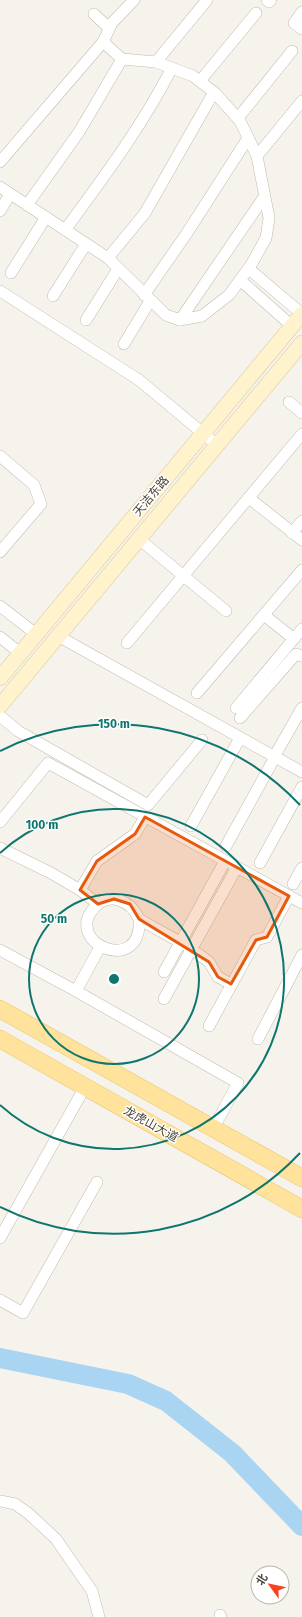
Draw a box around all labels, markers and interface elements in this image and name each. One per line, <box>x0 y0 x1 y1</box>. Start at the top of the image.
street label: 天洁东路 <box>130 473 172 519</box>
text: 150 m <box>98 717 130 731</box>
text: 100 m <box>26 818 58 832</box>
text: 50 m <box>41 912 67 926</box>
centre of rings <box>107 972 121 986</box>
street label: 龙虎山大道 <box>121 1103 181 1145</box>
north arrow <box>250 1565 290 1605</box>
text: 北 <box>254 1572 270 1588</box>

